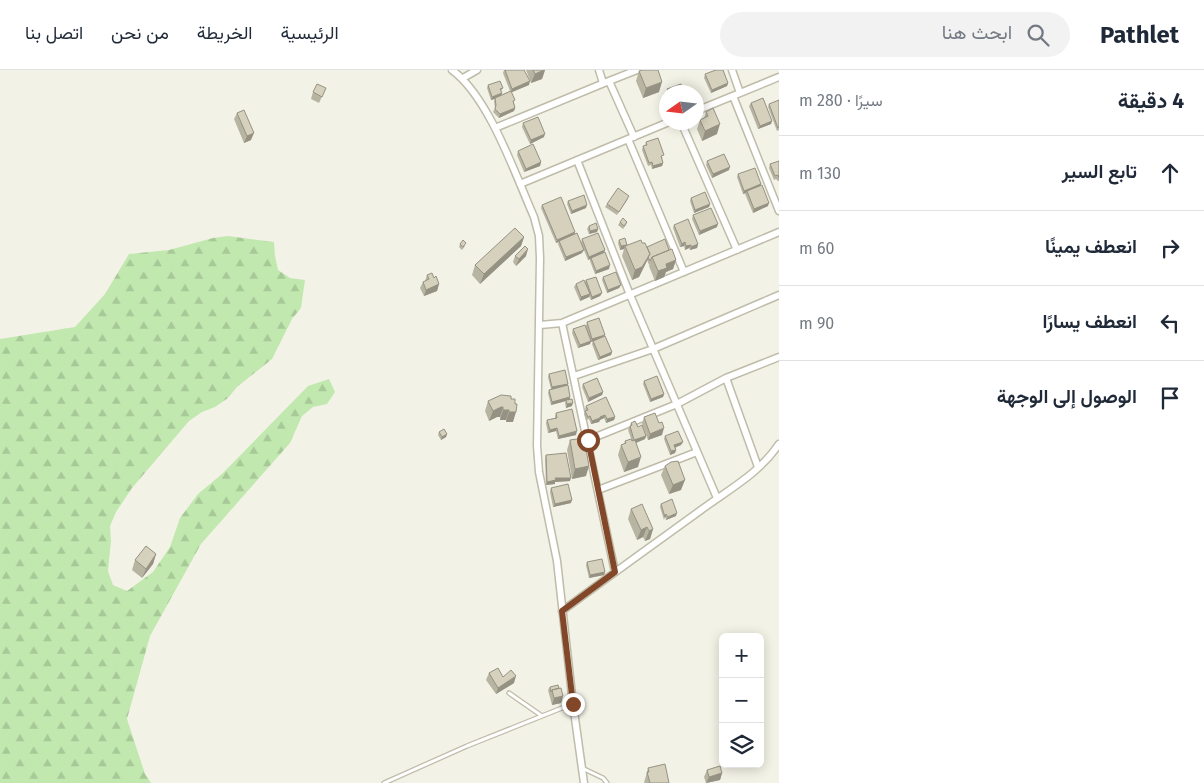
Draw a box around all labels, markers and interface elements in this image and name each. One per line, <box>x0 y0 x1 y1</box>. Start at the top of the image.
search box <box>720 12 1070 57</box>
text: ابحث هنا <box>942 21 1012 44</box>
icon: search <box>1024 21 1052 49</box>
text: Pathlet <box>1100 21 1179 49</box>
text: اتصل بنا <box>25 22 83 44</box>
text: من نحن <box>111 22 169 44</box>
text: الخريطة <box>197 22 253 44</box>
text: الرئيسية <box>281 22 339 44</box>
north arrow <box>659 85 704 130</box>
text: 4 دقيقة <box>1118 88 1184 114</box>
text: سيرًا · 280 m <box>799 91 883 110</box>
icon: ahead <box>1156 159 1184 187</box>
text: تابع السير <box>1062 160 1137 183</box>
text: 130 m <box>799 164 841 183</box>
icon: right <box>1156 234 1184 262</box>
text: انعطف يمينًا <box>1045 235 1137 258</box>
text: 60 m <box>799 239 834 258</box>
icon: left <box>1156 309 1184 337</box>
text: انعطف يسارًا <box>1043 310 1137 333</box>
text: 90 m <box>799 314 834 333</box>
icon: arrive <box>1156 384 1184 412</box>
text: الوصول إلى الوجهة <box>997 385 1137 408</box>
route start <box>577 429 600 452</box>
map controls <box>719 633 764 768</box>
button: + <box>719 633 764 678</box>
button: − <box>719 678 764 723</box>
route end <box>562 693 585 716</box>
button: layers <box>719 723 764 768</box>

